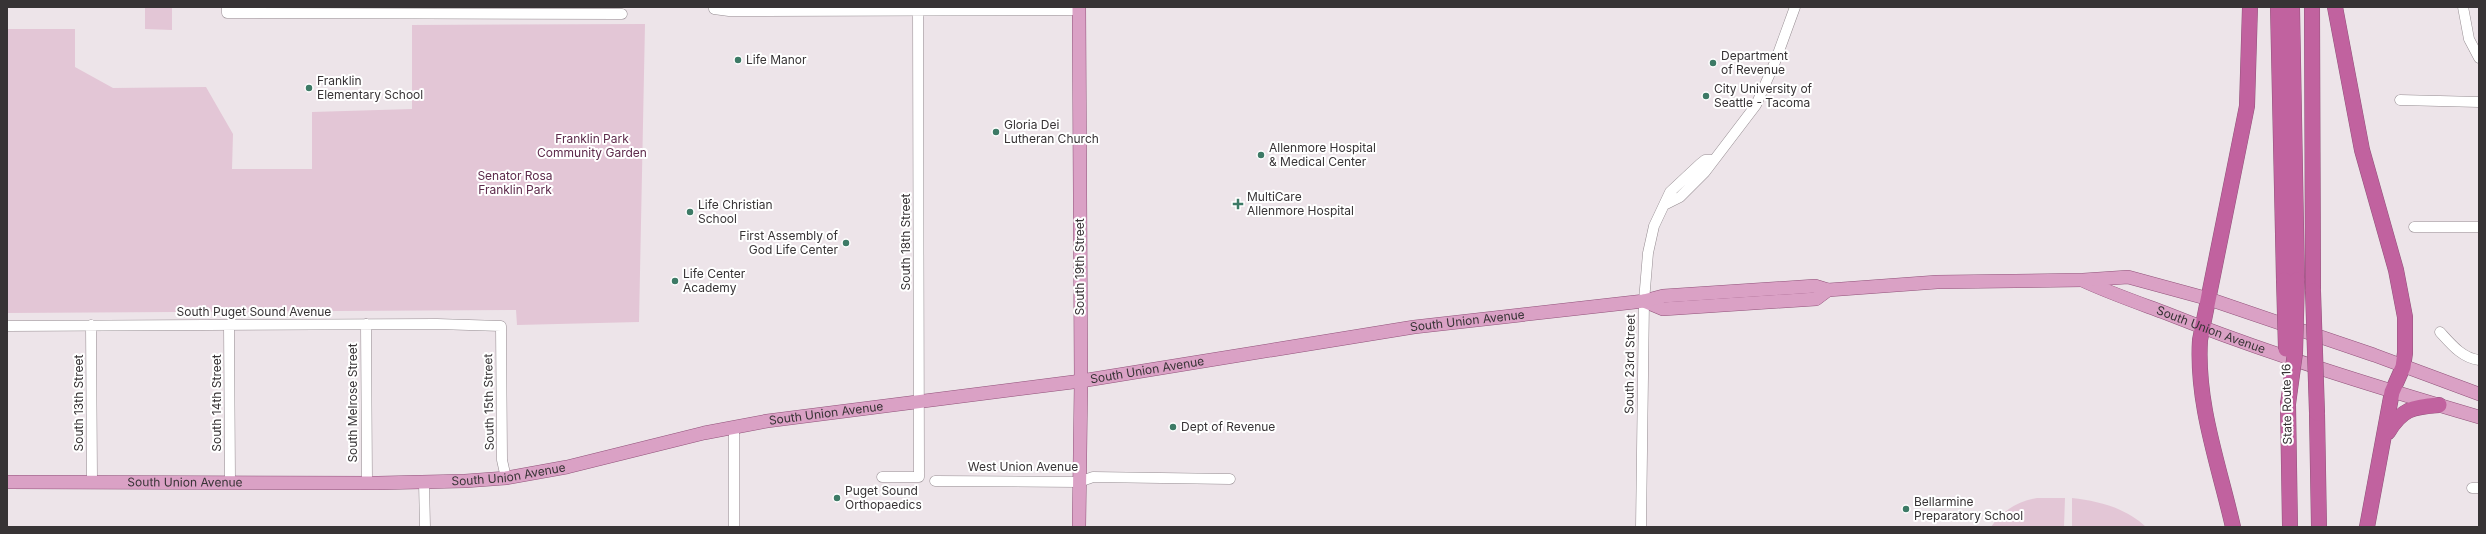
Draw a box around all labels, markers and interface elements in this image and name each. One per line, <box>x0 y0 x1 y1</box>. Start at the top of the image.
place label: Department of Revenue <box>1721 48 1788 77</box>
place label: Life Manor <box>746 52 807 67</box>
marker: Life Manor <box>733 55 743 65</box>
marker: Department of Revenue <box>1708 58 1718 68</box>
place label: Franklin Elementary School <box>317 73 423 102</box>
place label: City University of Seattle - Tacoma <box>1714 81 1813 110</box>
marker: Franklin Elementary School <box>304 83 314 93</box>
marker: City University of Seattle - Tacoma <box>1701 91 1711 101</box>
place label: Gloria Dei Lutheran Church <box>1004 117 1099 146</box>
marker: Gloria Dei Lutheran Church <box>991 127 1001 137</box>
park label: Franklin Park Community Garden <box>537 131 647 160</box>
place label: Allenmore Hospital & Medical Center <box>1269 140 1376 169</box>
marker: Allenmore Hospital & Medical Center <box>1256 150 1266 160</box>
park label: Senator Rosa Franklin Park <box>477 168 553 197</box>
place label: MultiCare Allenmore Hospital <box>1247 189 1354 218</box>
street label: South 18th Street <box>898 193 913 290</box>
place label: Life Christian School <box>698 197 773 226</box>
marker: MultiCare Allenmore Hospital <box>1232 198 1244 210</box>
marker: Life Christian School <box>685 207 695 217</box>
street label: South 19th Street <box>1072 218 1087 316</box>
place label: First Assembly of God Life Center <box>739 228 839 257</box>
marker: First Assembly of God Life Center <box>841 238 851 248</box>
place label: Life Center Academy <box>683 266 746 295</box>
marker: Life Center Academy <box>670 276 680 286</box>
street label: South Union Avenue <box>2154 302 2268 356</box>
street label: South Puget Sound Avenue <box>177 304 331 319</box>
street label: South Union Avenue <box>1409 307 1525 335</box>
street label: South 23rd Street <box>1621 314 1638 414</box>
street label: South Melrose Street <box>345 343 360 463</box>
street label: South 15th Street <box>480 353 497 451</box>
street label: South Union Avenue <box>1089 353 1205 386</box>
street label: South 13th Street <box>71 354 86 451</box>
street label: South 14th Street <box>209 354 224 452</box>
street label: State Route 16 <box>2278 363 2295 445</box>
street label: South Union Avenue <box>768 398 884 428</box>
place label: Dept of Revenue <box>1181 419 1275 434</box>
marker: Dept of Revenue <box>1168 422 1178 432</box>
street label: South Union Avenue <box>451 459 567 488</box>
street label: West Union Avenue <box>968 459 1078 474</box>
street label: South Union Avenue <box>127 474 243 490</box>
place label: Puget Sound Orthopaedics <box>845 483 922 512</box>
marker: Puget Sound Orthopaedics <box>832 493 842 503</box>
place label: Bellarmine Preparatory School <box>1914 494 2023 523</box>
marker: Bellarmine Preparatory School <box>1901 504 1911 514</box>

